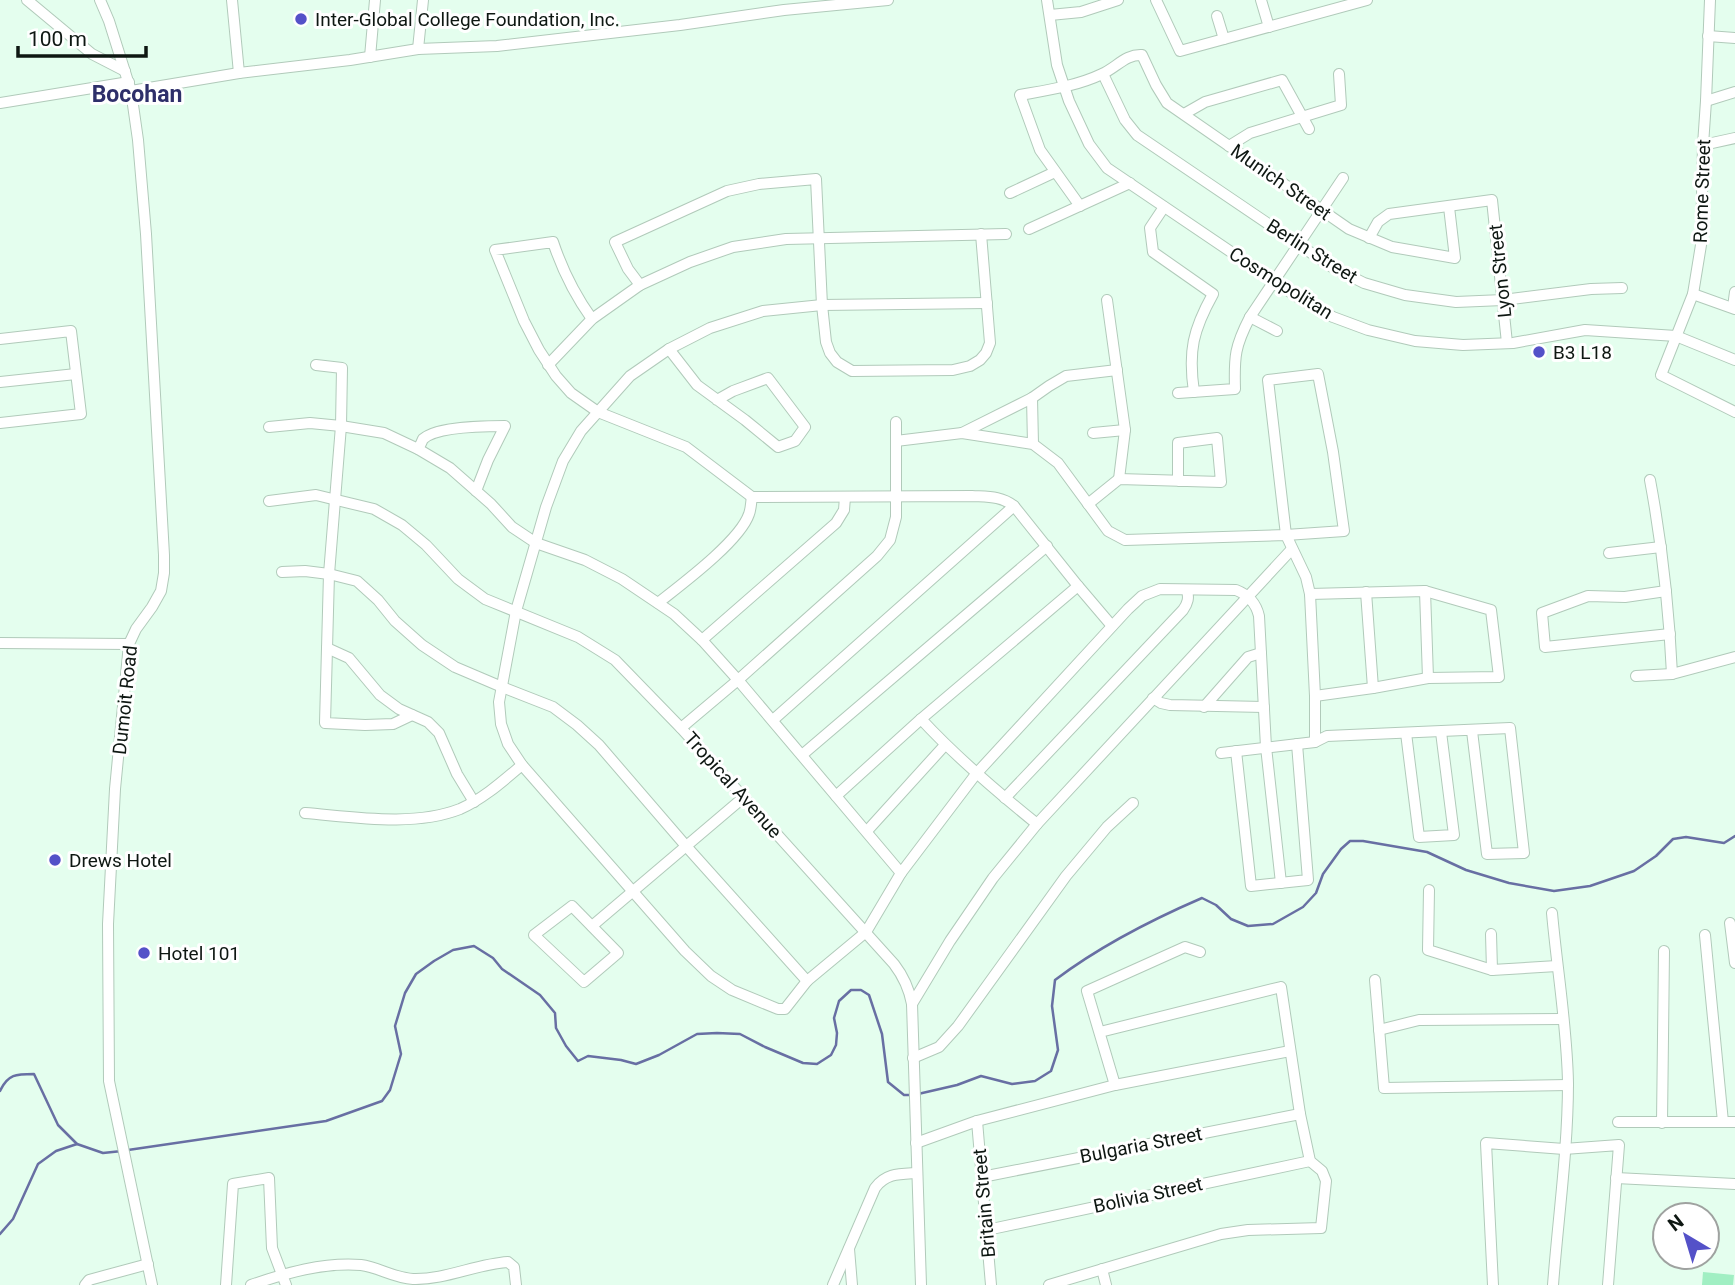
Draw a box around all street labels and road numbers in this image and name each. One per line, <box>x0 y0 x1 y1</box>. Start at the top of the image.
street label: Munich Street <box>1226 139 1336 225</box>
street label: Rome Street <box>1689 139 1715 243</box>
street label: Berlin Street <box>1262 214 1362 288</box>
street label: Lyon Street <box>1484 223 1516 319</box>
street label: Cosmopolitan <box>1225 242 1337 324</box>
street label: Dumoit Road <box>108 644 142 756</box>
street label: Tropical Avenue <box>679 727 787 843</box>
street label: Bulgaria Street <box>1078 1122 1204 1168</box>
street label: Britain Street <box>968 1148 1000 1258</box>
street label: Bolivia Street <box>1091 1172 1205 1218</box>

